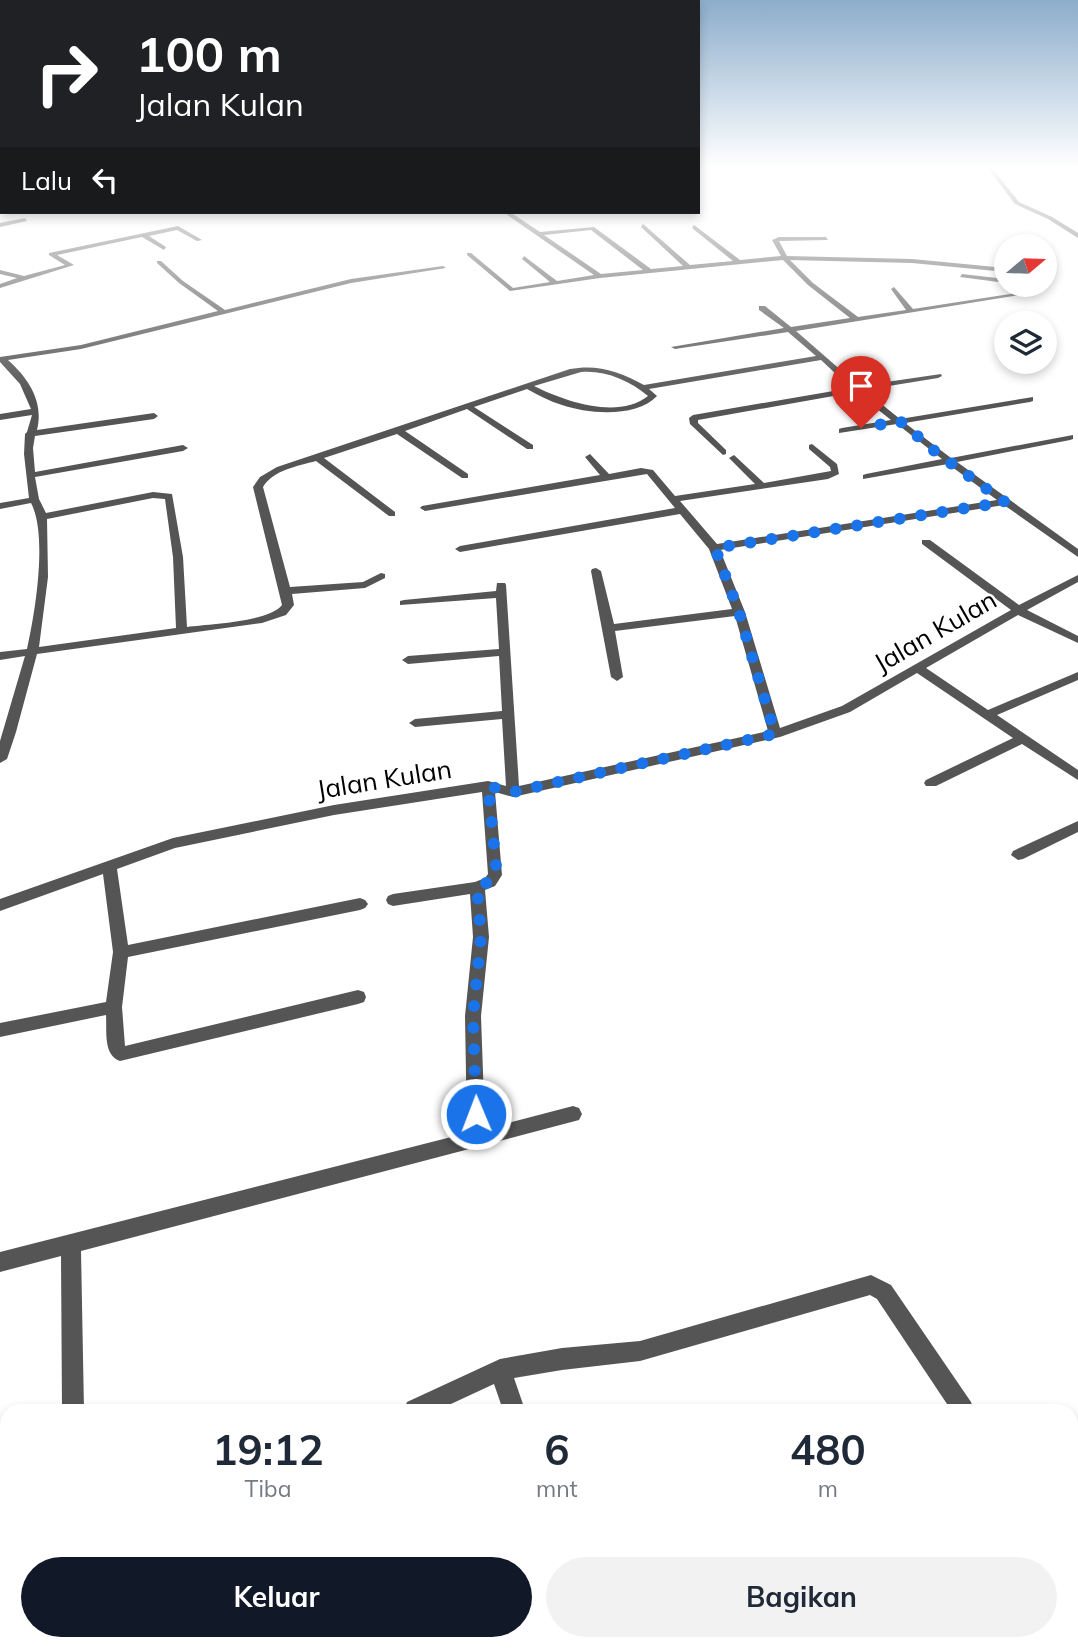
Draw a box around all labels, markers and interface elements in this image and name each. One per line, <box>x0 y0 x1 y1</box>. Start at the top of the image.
text: 100 m <box>136 23 282 84</box>
icon: right <box>21 28 112 119</box>
text: Jalan Kulan <box>136 84 304 124</box>
icon: left <box>86 161 124 199</box>
text: Lalu <box>21 164 72 197</box>
north arrow <box>994 234 1057 298</box>
map controls <box>994 234 1057 374</box>
button: layers <box>994 311 1057 374</box>
pin <box>831 356 891 428</box>
icon: arrive <box>842 367 880 405</box>
street label: Jalan Kulan <box>868 583 1002 679</box>
street label: Jalan Kulan <box>314 752 454 806</box>
position arrow <box>439 1077 513 1151</box>
text: 19:12 <box>212 1423 324 1476</box>
text: 6 <box>544 1423 569 1476</box>
text: 480 <box>790 1423 866 1476</box>
text: Tiba <box>244 1474 291 1503</box>
text: mnt <box>536 1474 578 1503</box>
text: m <box>818 1474 838 1503</box>
button: Keluar <box>21 1557 532 1637</box>
button: Bagikan <box>546 1557 1057 1637</box>

